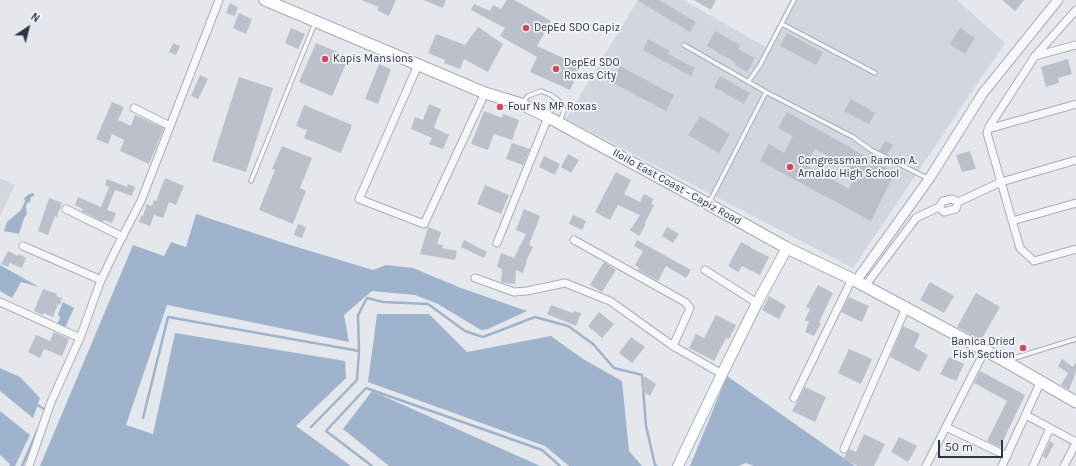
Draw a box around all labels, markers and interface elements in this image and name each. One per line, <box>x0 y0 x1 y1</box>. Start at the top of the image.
north arrow <box>8 8 48 48</box>
text: N <box>28 10 42 25</box>
place label: DepEd SDO Capiz <box>534 21 620 35</box>
marker: DepEd SDO Capiz <box>521 23 531 33</box>
place label: Kapis Mansions <box>333 52 413 66</box>
marker: Kapis Mansions <box>320 54 330 64</box>
place label: DepEd SDO Roxas City <box>564 56 620 82</box>
marker: DepEd SDO Roxas City <box>551 64 561 74</box>
place label: Four Ns MP Roxas <box>508 100 597 114</box>
marker: Four Ns MP Roxas <box>495 102 505 112</box>
street label: Iloilo East Coast - Capiz Road <box>610 146 744 228</box>
place label: Congressman Ramon A. Arnaldo High School <box>798 154 917 180</box>
marker: Congressman Ramon A. Arnaldo High School <box>785 162 795 172</box>
place label: Banica Dried Fish Section <box>951 335 1015 361</box>
marker: Banica Dried Fish Section <box>1018 343 1028 353</box>
scale bar <box>940 432 1005 458</box>
text: 50 m <box>945 440 973 454</box>

